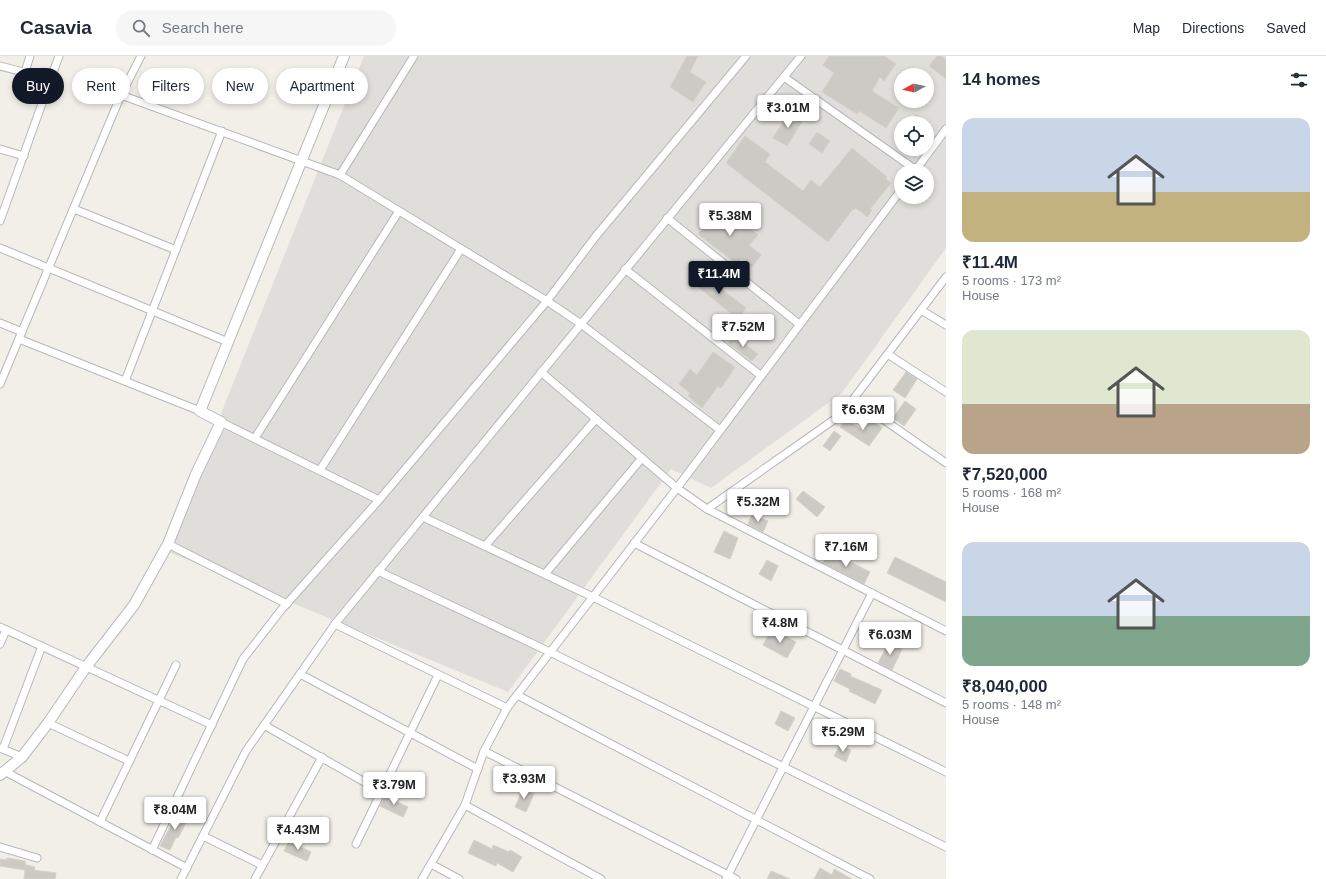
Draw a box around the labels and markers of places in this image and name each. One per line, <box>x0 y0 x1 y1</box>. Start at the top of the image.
pin: ₹3.01M <box>755 95 821 129</box>
pin: ₹5.38M <box>697 203 763 237</box>
pin: ₹11.4M <box>686 261 752 295</box>
pin: ₹7.52M <box>710 314 776 348</box>
pin: ₹6.63M <box>830 397 896 431</box>
pin: ₹5.32M <box>725 489 791 523</box>
pin: ₹7.16M <box>813 534 879 568</box>
pin: ₹4.8M <box>752 610 808 644</box>
pin: ₹6.03M <box>857 622 923 656</box>
pin: ₹5.29M <box>810 719 876 753</box>
pin: ₹3.93M <box>491 766 557 800</box>
pin: ₹3.79M <box>361 772 427 806</box>
pin: ₹8.04M <box>142 797 208 831</box>
pin: ₹4.43M <box>265 817 331 851</box>

